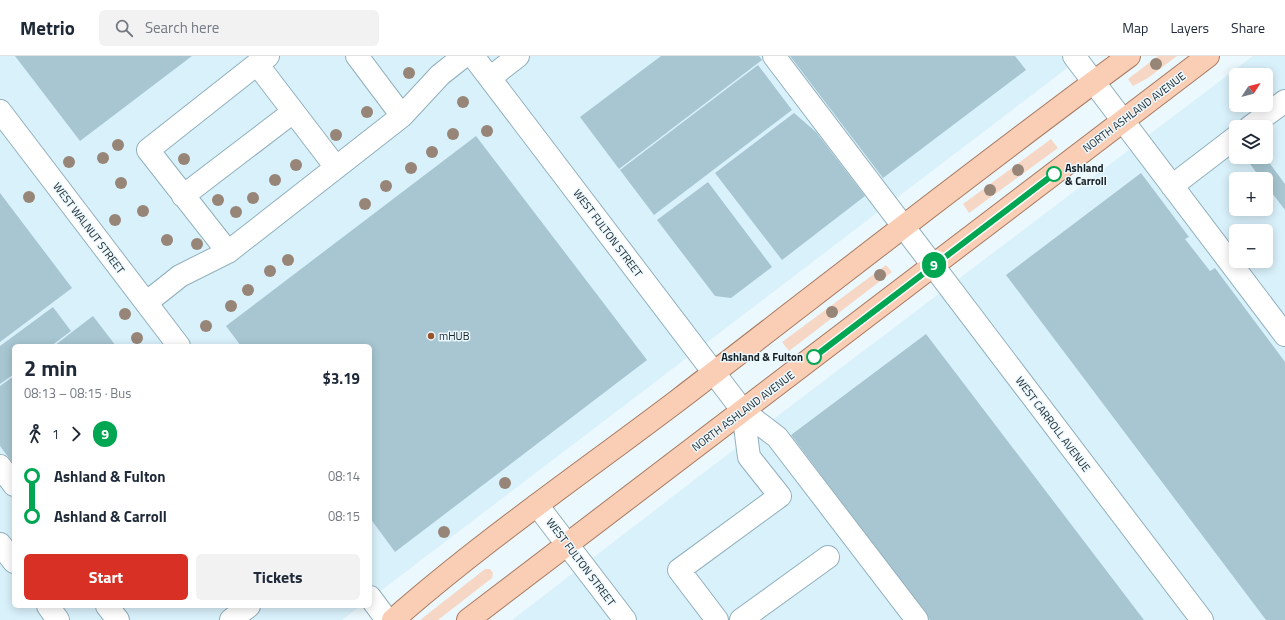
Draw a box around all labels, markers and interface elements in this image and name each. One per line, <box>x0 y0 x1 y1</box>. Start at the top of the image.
search box <box>99 10 379 46</box>
text: Metrio <box>20 13 75 42</box>
text: Search here <box>145 16 219 39</box>
icon: search <box>113 17 135 39</box>
text: Map <box>1122 17 1148 38</box>
text: Layers <box>1170 17 1209 38</box>
text: Share <box>1231 17 1265 38</box>
street label: NORTH ASHLAND AVENUE <box>1079 68 1189 156</box>
north arrow <box>1229 68 1273 112</box>
map controls <box>1229 68 1273 268</box>
button: layers <box>1229 120 1273 164</box>
place label: Ashland & Carroll <box>1065 160 1107 189</box>
marker: Ashland & Carroll <box>1046 166 1062 182</box>
button: + <box>1229 172 1273 216</box>
street label: WEST WALNUT STREET <box>49 179 129 277</box>
street label: WEST FULTON STREET <box>570 186 646 280</box>
button: − <box>1229 224 1273 268</box>
line badge: 9 <box>921 252 947 278</box>
text: 9 <box>930 254 938 275</box>
place label: mHUB <box>439 328 470 344</box>
marker: mHUB <box>426 331 436 341</box>
place label: Ashland & Fulton <box>721 349 803 365</box>
marker: Ashland & Fulton <box>806 349 822 365</box>
text: 2 min <box>24 351 77 385</box>
text: $3.19 <box>323 367 360 390</box>
street label: NORTH ASHLAND AVENUE <box>688 367 798 455</box>
street label: WEST CARROLL AVENUE <box>1012 373 1094 475</box>
text: 08:13 – 08:15 · Bus <box>24 383 131 403</box>
icon: walk <box>24 423 46 445</box>
icon: forward <box>65 423 87 445</box>
text: 9 <box>101 423 109 444</box>
text: 1 <box>52 424 59 444</box>
text: Ashland & Fulton <box>54 465 166 488</box>
text: 08:14 <box>328 466 360 486</box>
text: Ashland & Carroll <box>54 505 167 528</box>
text: 08:15 <box>328 506 360 526</box>
street label: WEST FULTON STREET <box>543 515 619 609</box>
button: Start <box>24 554 188 600</box>
button: Tickets <box>196 554 360 600</box>

